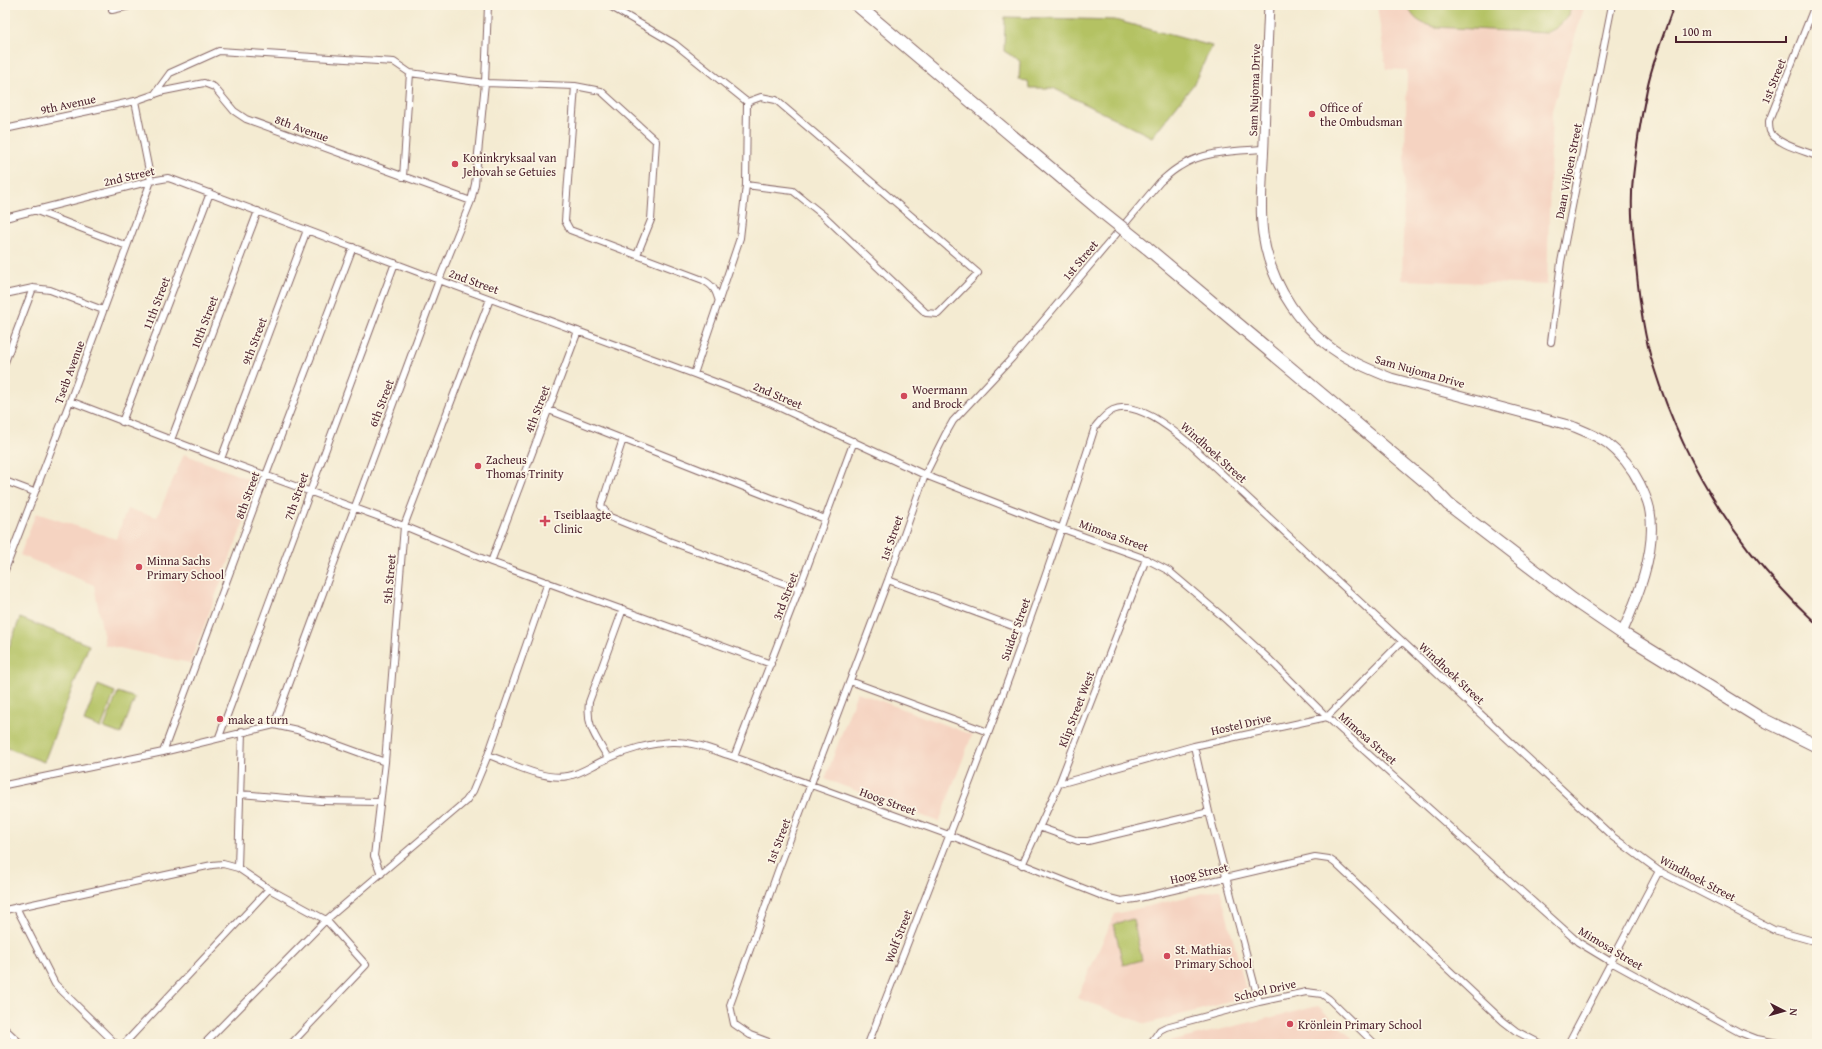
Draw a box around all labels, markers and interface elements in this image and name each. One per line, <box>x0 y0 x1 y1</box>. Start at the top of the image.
scale bar <box>1676 18 1786 44</box>
text: 100 m <box>1682 23 1712 40</box>
street label: Sam Nujoma Drive <box>1244 43 1264 137</box>
street label: 1st Street <box>1756 55 1790 106</box>
street label: 9th Avenue <box>39 90 98 118</box>
place label: Office of the Ombudsman <box>1320 99 1403 130</box>
marker: Office of the Ombudsman <box>1307 109 1317 119</box>
street label: 8th Avenue <box>273 110 332 146</box>
street label: Daan Viljoen Street <box>1550 121 1586 220</box>
place label: Koninkryksaal van Jehovah se Getuies <box>461 149 557 180</box>
marker: Koninkryksaal van Jehovah se Getuies <box>450 159 460 169</box>
street label: 2nd Street <box>102 162 157 190</box>
street label: 1st Street <box>1058 236 1102 284</box>
street label: 2nd Street <box>447 264 502 298</box>
street label: 11th Street <box>138 273 174 332</box>
street label: 10th Street <box>186 292 222 351</box>
street label: 9th Street <box>237 314 271 367</box>
street label: Tseib Avenue <box>50 338 88 406</box>
street label: Sam Nujoma Drive <box>1373 350 1467 392</box>
street label: 6th Street <box>364 376 398 429</box>
street label: 2nd Street <box>751 377 806 413</box>
place label: Woermann and Brock <box>912 381 968 412</box>
street label: 4th Street <box>520 382 554 435</box>
marker: Woermann and Brock <box>899 391 909 401</box>
street label: Windhoek Street <box>1177 417 1252 487</box>
place label: Zacheus Thomas Trinity <box>486 451 564 482</box>
marker: Zacheus Thomas Trinity <box>473 461 483 471</box>
street label: 8th Street <box>231 468 264 521</box>
street label: 7th Street <box>280 469 313 522</box>
place label: Tseiblaagte Clinic <box>554 506 612 537</box>
street label: 1st Street <box>875 512 907 563</box>
marker: Tseiblaagte Clinic <box>539 515 551 527</box>
street label: Mimosa Street <box>1077 515 1152 556</box>
place label: Minna Sachs Primary School <box>147 552 225 583</box>
street label: 5th Street <box>378 553 400 605</box>
marker: Minna Sachs Primary School <box>134 562 144 572</box>
street label: 3rd Street <box>768 569 802 622</box>
street label: Suider Street <box>996 595 1034 663</box>
street label: Windhoek Street <box>1415 638 1489 708</box>
street label: Klip Street West <box>1054 668 1099 750</box>
street label: Mimosa Street <box>1335 708 1402 769</box>
street label: Hostel Drive <box>1209 709 1273 739</box>
place label: make a turn <box>228 711 289 728</box>
marker: make a turn <box>215 714 225 724</box>
street label: Hoog Street <box>857 783 919 819</box>
street label: 1st Street <box>762 815 795 866</box>
street label: Windhoek Street <box>1657 851 1740 906</box>
street label: Hoog Street <box>1168 858 1230 888</box>
street label: Wolf Street <box>880 906 916 965</box>
street label: Mimosa Street <box>1576 922 1647 974</box>
place label: St. Mathias Primary School <box>1175 941 1253 972</box>
marker: St. Mathias Primary School <box>1162 951 1172 961</box>
street label: School Drive <box>1232 975 1298 1005</box>
north arrow <box>1764 991 1804 1031</box>
text: N <box>1786 1008 1802 1017</box>
place label: Krönlein Primary School <box>1298 1016 1422 1033</box>
marker: Krönlein Primary School <box>1285 1019 1295 1029</box>

